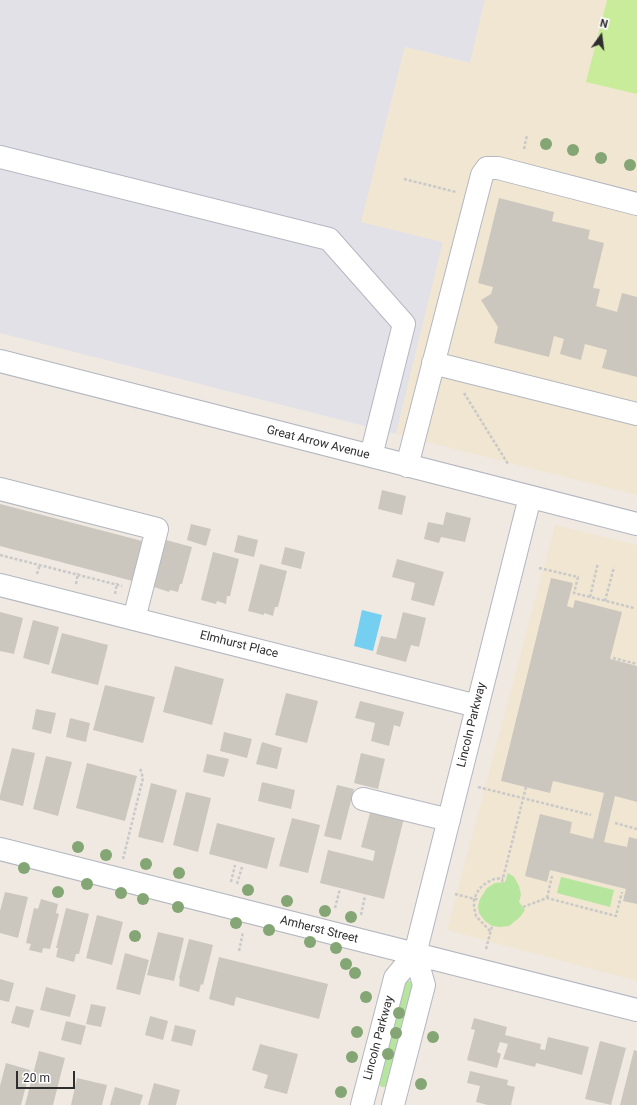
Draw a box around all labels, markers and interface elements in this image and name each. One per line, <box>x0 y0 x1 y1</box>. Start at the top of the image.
north arrow <box>581 16 621 56</box>
text: N <box>599 17 609 31</box>
street label: Great Arrow Avenue <box>265 423 371 463</box>
street label: Elmhurst Place <box>198 628 280 662</box>
street label: Lincoln Parkway <box>454 681 490 769</box>
street label: Amherst Street <box>278 913 360 947</box>
street label: Lincoln Parkway <box>361 994 397 1082</box>
scale bar <box>18 1063 77 1089</box>
text: 20 m <box>23 1071 50 1085</box>

